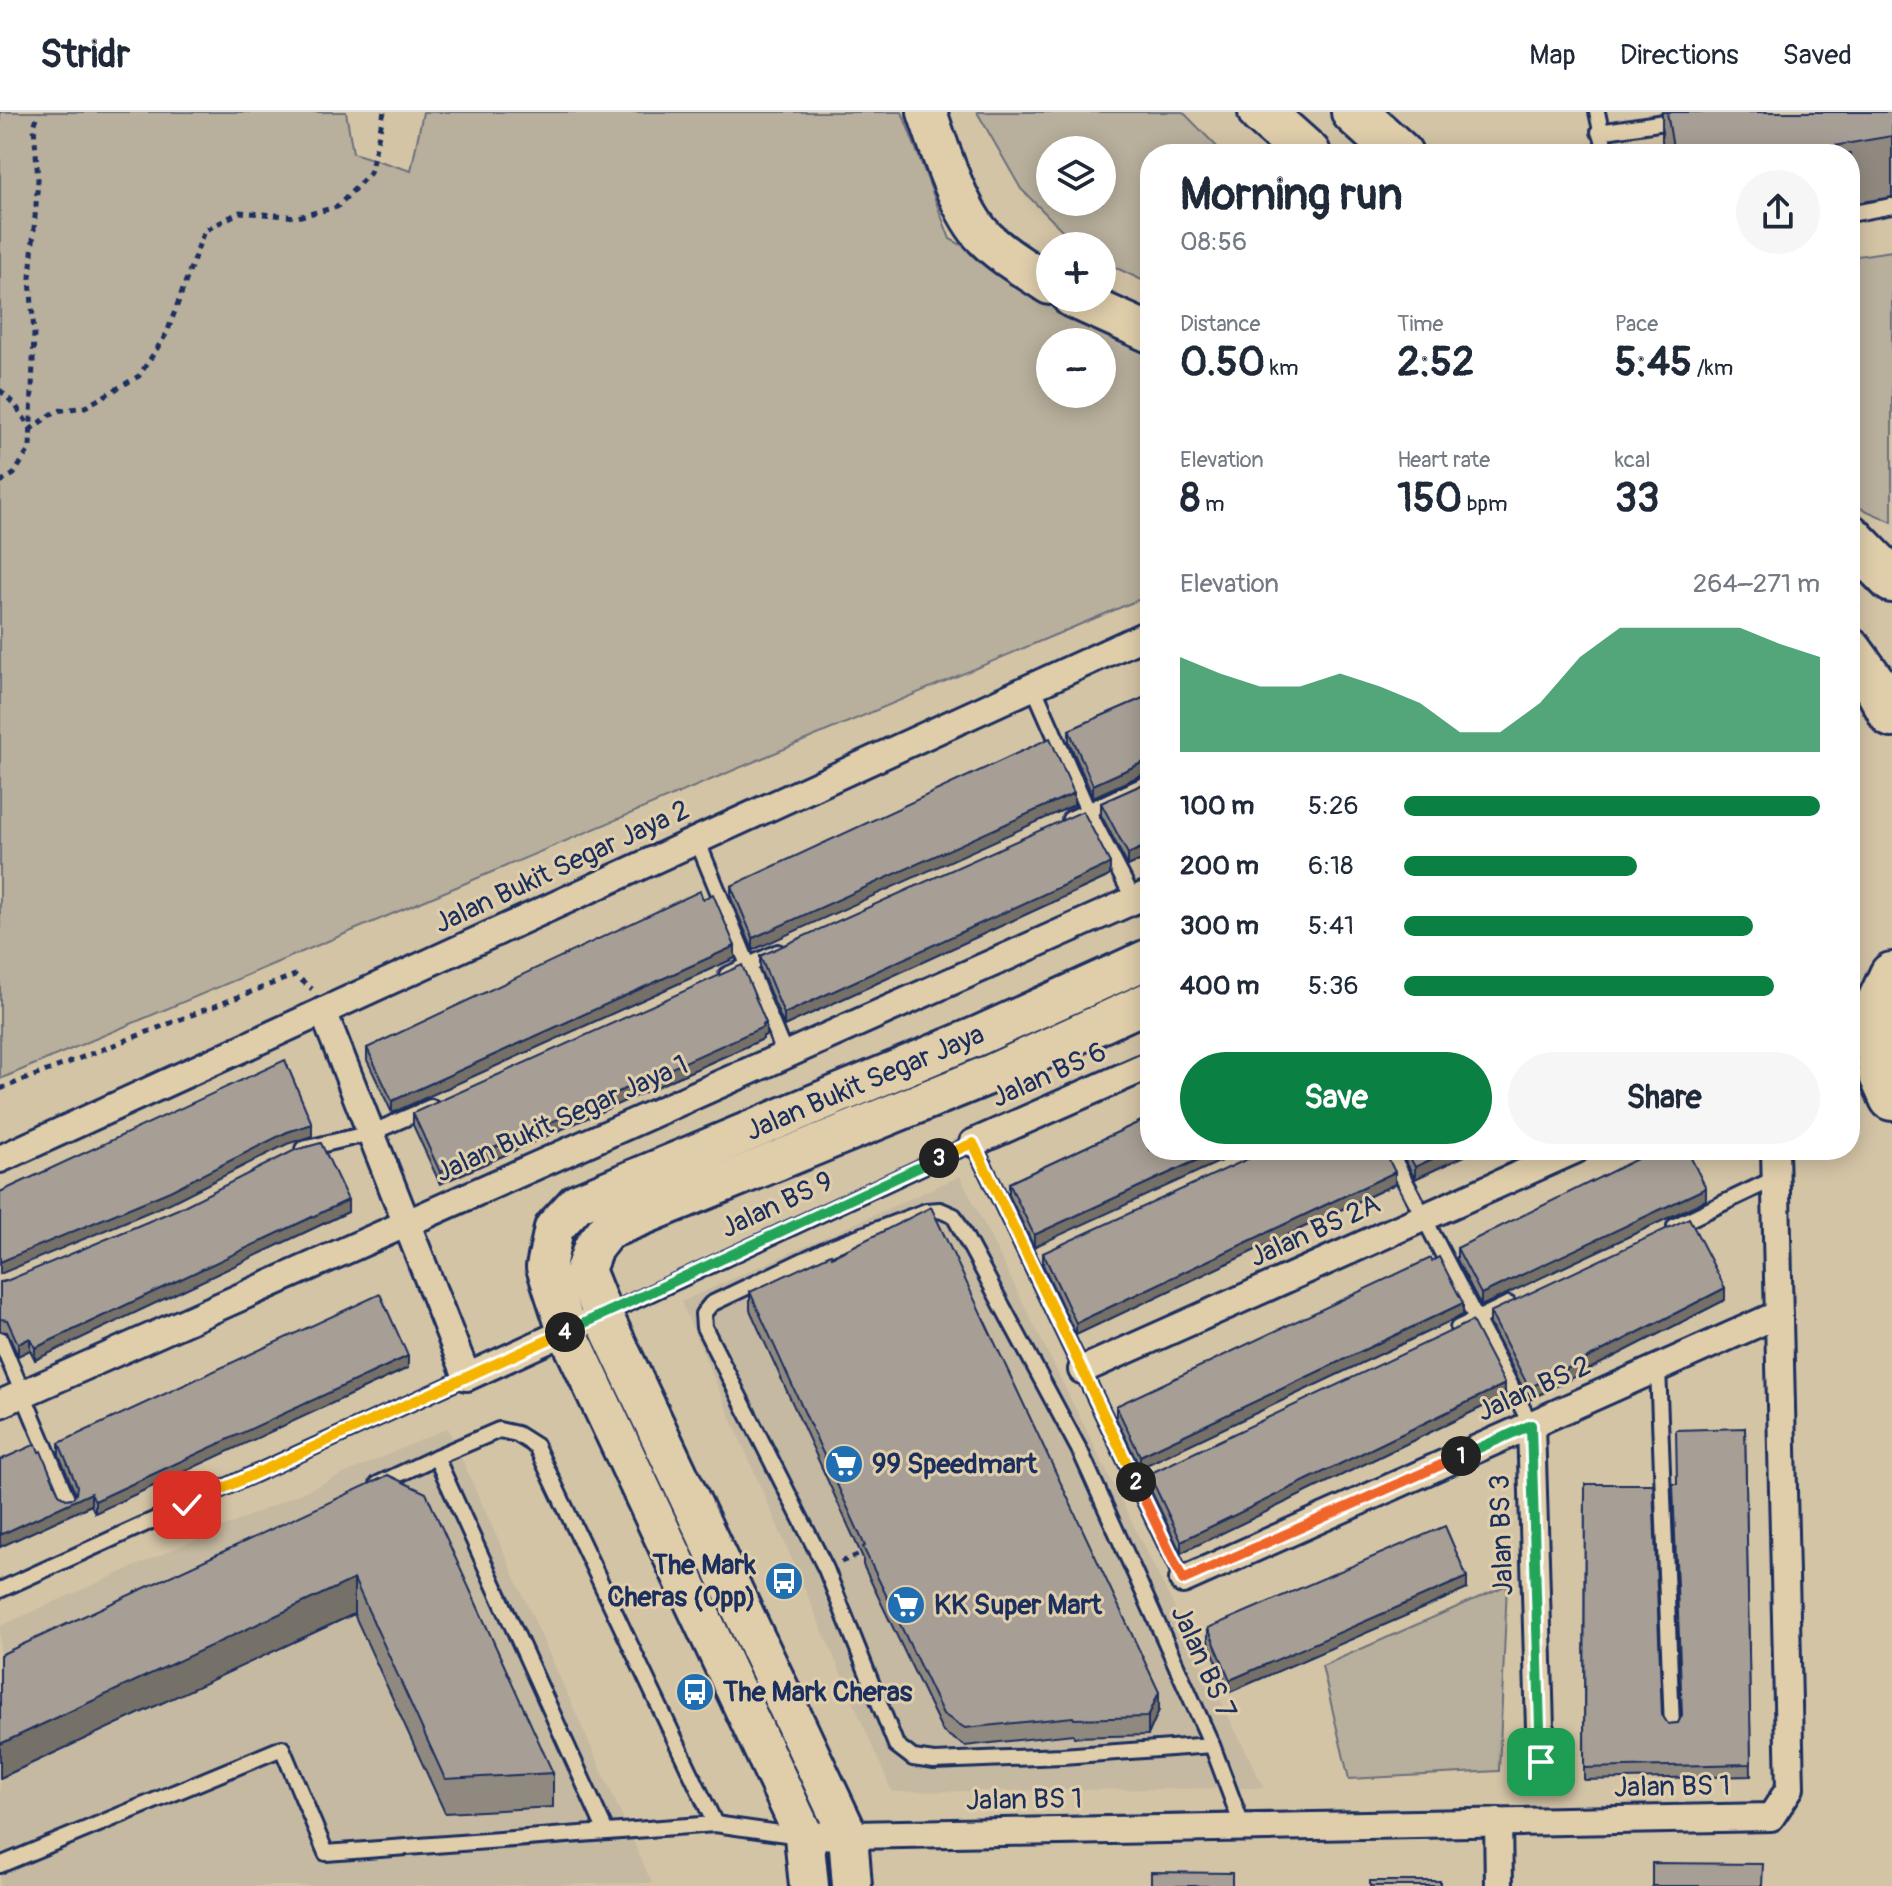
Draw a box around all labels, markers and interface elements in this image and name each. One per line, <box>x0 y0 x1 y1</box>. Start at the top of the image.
text: Stridr <box>40 31 130 79</box>
text: Map <box>1529 38 1576 73</box>
text: Directions <box>1620 38 1739 73</box>
text: Saved <box>1783 38 1852 73</box>
map controls <box>1036 136 1116 408</box>
button: layers <box>1036 136 1116 216</box>
text: Morning run <box>1180 168 1403 223</box>
button: share <box>1736 170 1820 254</box>
text: 08:56 <box>1180 226 1247 258</box>
button: + <box>1036 232 1116 312</box>
text: Distance <box>1180 310 1260 338</box>
text: Time <box>1397 310 1443 338</box>
text: Pace <box>1615 310 1658 338</box>
button: − <box>1036 328 1116 408</box>
text: 0.50 <box>1180 338 1265 387</box>
text: 2:52 <box>1397 338 1474 387</box>
text: 5:45 <box>1615 338 1692 387</box>
text: km <box>1265 354 1299 382</box>
text: /km <box>1692 354 1733 382</box>
text: Elevation <box>1180 446 1264 474</box>
text: Heart rate <box>1397 446 1490 474</box>
text: kcal <box>1615 446 1650 474</box>
text: 8 <box>1180 474 1200 523</box>
text: 150 <box>1397 474 1462 523</box>
text: 33 <box>1615 474 1659 523</box>
text: m <box>1200 490 1224 518</box>
text: bpm <box>1462 490 1507 518</box>
text: Elevation <box>1180 568 1279 600</box>
text: 264–271 m <box>1693 568 1820 600</box>
text: 100 m <box>1180 790 1254 822</box>
text: 5:26 <box>1308 790 1359 822</box>
street label: Jalan Bukit Segar Jaya 2 <box>429 792 695 942</box>
text: 200 m <box>1180 850 1259 882</box>
text: 6:18 <box>1308 850 1353 882</box>
text: 300 m <box>1180 910 1259 942</box>
text: 5:41 <box>1308 910 1354 942</box>
text: 400 m <box>1180 970 1259 1002</box>
text: 5:36 <box>1308 970 1359 1002</box>
street label: Jalan Bukit Segar Jaya <box>740 1017 990 1149</box>
street label: Jalan BS 6 <box>986 1034 1112 1116</box>
street label: Jalan Bukit Segar Jaya 1 <box>430 1048 694 1190</box>
button: Save <box>1180 1052 1492 1144</box>
button: Share <box>1508 1052 1820 1144</box>
pin: 3 <box>919 1138 959 1178</box>
text: 3 <box>933 1144 945 1172</box>
street label: Jalan BS 9 <box>715 1164 839 1246</box>
street label: Jalan BS 2A <box>1244 1187 1386 1275</box>
pin: 4 <box>545 1312 585 1352</box>
text: 4 <box>559 1318 571 1346</box>
street label: Jalan BS 2 <box>1472 1348 1596 1430</box>
pin: 1 <box>1441 1436 1481 1476</box>
text: 1 <box>1457 1442 1465 1470</box>
supermarket icon: 99 Speedmart <box>823 1443 865 1485</box>
place label: 99 Speedmart <box>872 1447 1038 1482</box>
pin: 2 <box>1116 1462 1156 1502</box>
text: 2 <box>1130 1468 1142 1496</box>
pin <box>153 1471 221 1539</box>
street label: Jalan BS 3 <box>1482 1474 1522 1596</box>
icon: check <box>165 1483 209 1527</box>
place label: The Mark Cheras (Opp) <box>607 1548 756 1615</box>
bus stop icon: The Mark Cheras (Opp) <box>763 1560 805 1602</box>
supermarket icon: KK Super Mart <box>885 1584 927 1626</box>
place label: KK Super Mart <box>934 1588 1103 1623</box>
street label: Jalan BS 7 <box>1163 1600 1244 1724</box>
bus stop icon: The Mark Cheras <box>674 1671 716 1713</box>
place label: The Mark Cheras <box>722 1675 913 1710</box>
pin <box>1507 1728 1575 1796</box>
icon: arrive <box>1519 1740 1563 1784</box>
street label: Jalan BS 1 <box>1614 1768 1730 1806</box>
street label: Jalan BS 1 <box>966 1781 1082 1819</box>

